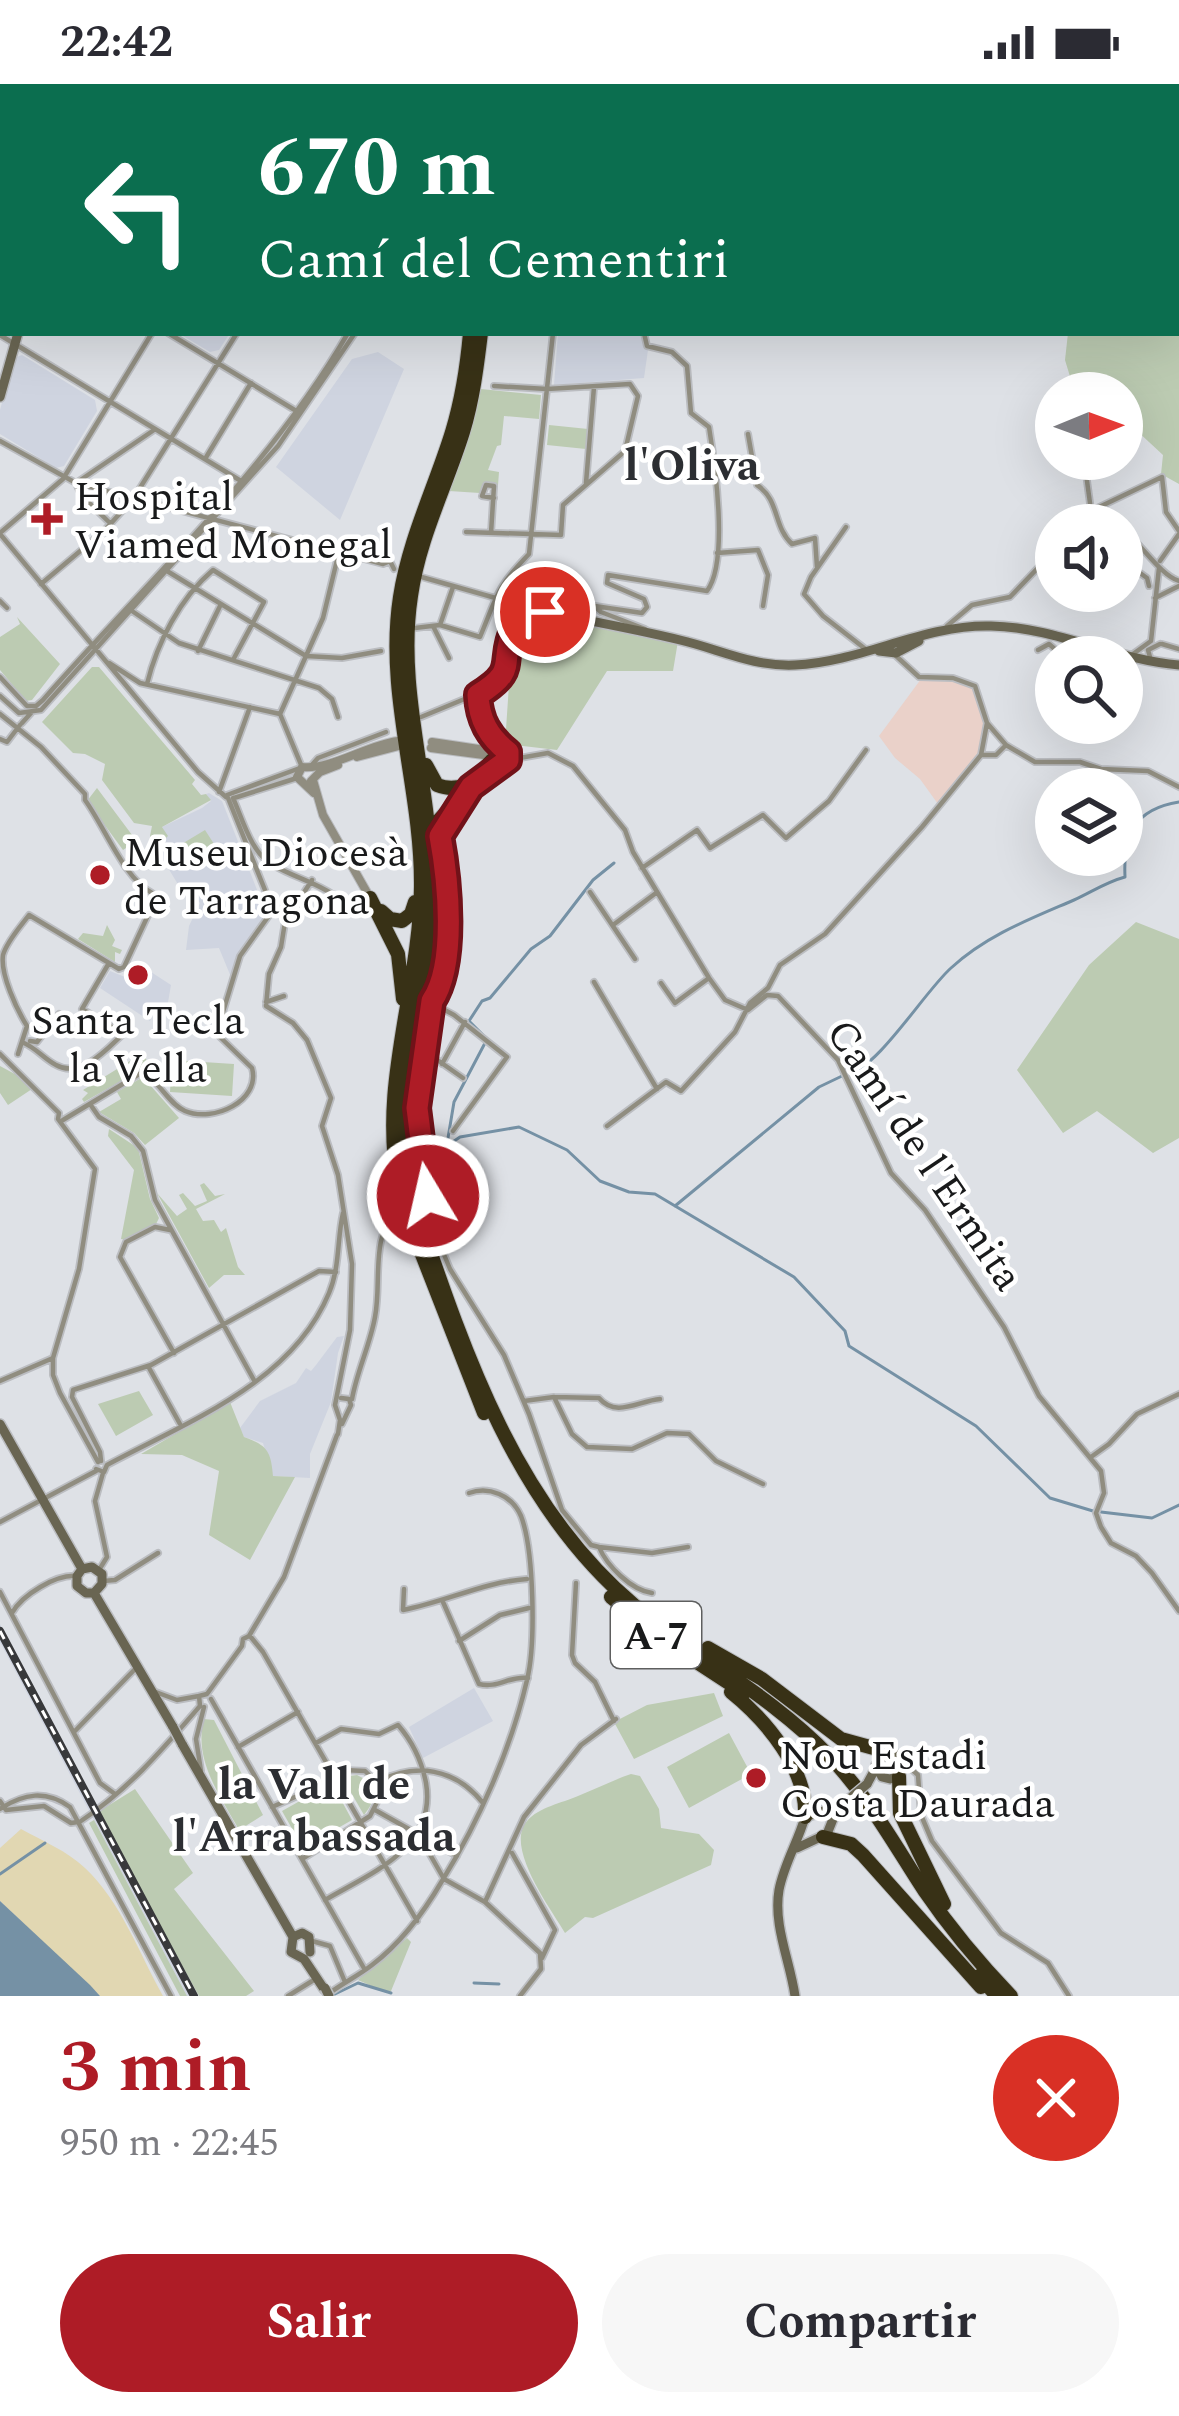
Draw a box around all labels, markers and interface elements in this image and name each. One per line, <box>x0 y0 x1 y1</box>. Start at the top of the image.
text: 22:42 <box>60 8 173 77</box>
text: 670 m <box>258 105 496 233</box>
icon: left <box>60 132 216 288</box>
text: Camí del Cementiri <box>258 220 730 302</box>
north arrow <box>1035 372 1143 480</box>
map controls <box>1035 372 1143 876</box>
district label: l'Oliva <box>624 432 760 501</box>
place label: Hospital Viamed Monegal <box>74 466 392 577</box>
marker: Hospital Viamed Monegal <box>31 503 63 535</box>
button: sound <box>1035 504 1143 612</box>
pin <box>494 561 596 663</box>
icon: arrive <box>512 579 578 645</box>
button: search <box>1035 636 1143 744</box>
button: layers <box>1035 768 1143 876</box>
place label: Museu Diocesà de Tarragona <box>124 822 409 933</box>
marker: Museu Diocesà de Tarragona <box>87 862 113 888</box>
marker: Santa Tecla la Vella <box>125 962 151 988</box>
place label: Santa Tecla la Vella <box>31 990 245 1101</box>
street label: Camí de l'Ermita <box>809 1007 1039 1304</box>
position arrow <box>365 1133 491 1259</box>
road number: A-7 <box>611 1602 701 1668</box>
place label: Nou Estadi Costa Daurada <box>780 1725 1056 1836</box>
district label: la Vall de l'Arrabassada <box>172 1751 456 1872</box>
marker: Nou Estadi Costa Daurada <box>743 1765 769 1791</box>
text: 3 min <box>60 2014 252 2123</box>
button: close <box>993 2035 1119 2161</box>
text: 950 m · 22:45 <box>60 2114 279 2173</box>
button: Salir <box>60 2254 578 2392</box>
button: Compartir <box>602 2254 1119 2392</box>

